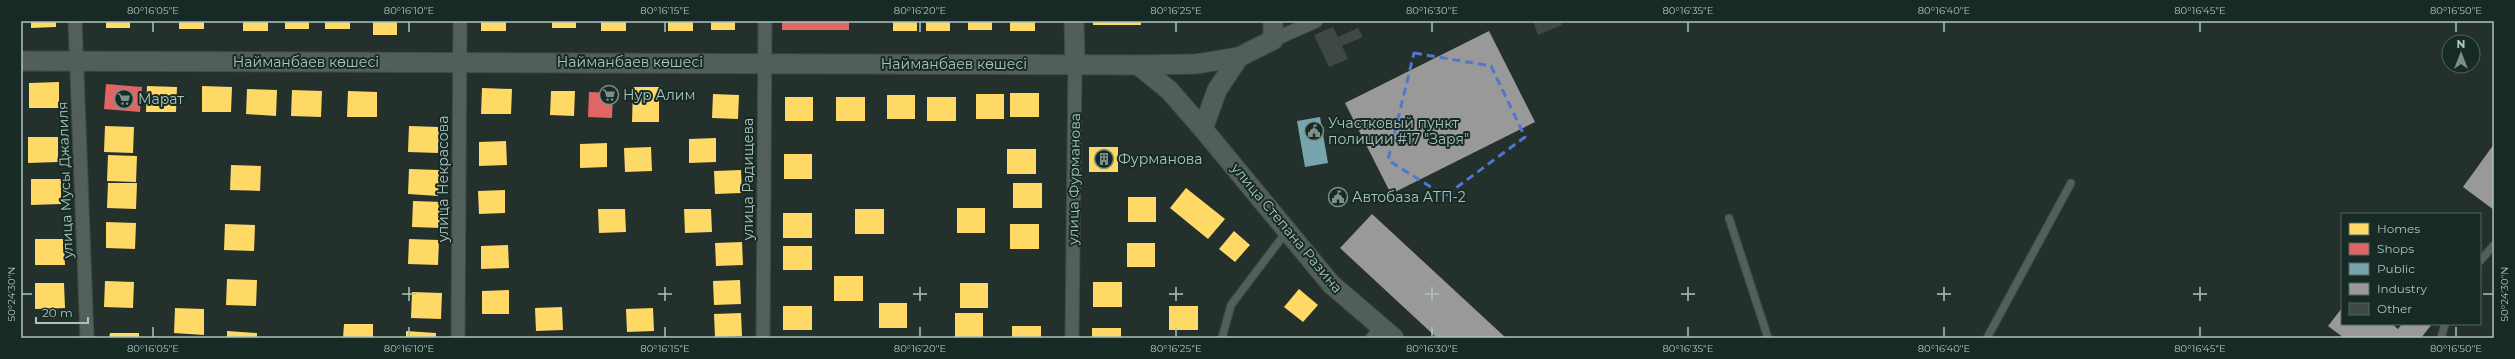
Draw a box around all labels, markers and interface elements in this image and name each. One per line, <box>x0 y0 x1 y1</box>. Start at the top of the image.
text: 80°16'05"E <box>127 4 179 17</box>
text: 80°16'10"E <box>384 4 435 17</box>
text: 80°16'15"E <box>640 4 690 17</box>
text: 80°16'20"E <box>894 4 946 17</box>
text: 80°16'25"E <box>1150 4 1202 17</box>
text: 80°16'30"E <box>1406 4 1458 17</box>
text: 80°16'35"E <box>1662 4 1714 17</box>
text: 80°16'40"E <box>1918 4 1971 17</box>
text: 80°16'45"E <box>2174 4 2226 17</box>
text: 80°16'50"E <box>2430 4 2482 17</box>
north arrow <box>2441 34 2481 74</box>
text: N <box>2457 37 2465 51</box>
street label: Найманбаев көшесі <box>233 53 379 71</box>
street label: Найманбаев көшесі <box>557 53 703 71</box>
street label: Найманбаев көшесі <box>881 55 1027 73</box>
supermarket icon: Нур Алим <box>598 84 620 106</box>
place label: Нур Алим <box>623 86 696 104</box>
supermarket icon: Марат <box>113 88 135 110</box>
place label: Марат <box>138 90 184 108</box>
street label: улица Мусы Джалиля <box>53 101 77 260</box>
street label: улица Фурманова <box>1064 113 1084 246</box>
place label: Участковый пункт полиции #17 "Заря" <box>1328 114 1469 148</box>
street label: улица Некрасова <box>434 116 452 243</box>
street label: улица Радищева <box>739 118 757 241</box>
public building icon: Участковый пункт полиции #17 "Заря" <box>1303 120 1325 142</box>
building icon: Фурманова <box>1093 148 1115 170</box>
place label: Фурманова <box>1118 150 1203 168</box>
street label: улица Степана Разина <box>1227 159 1346 296</box>
public building icon: Автобаза АТП-2 <box>1327 186 1349 208</box>
place label: Автобаза АТП-2 <box>1352 188 1466 206</box>
legend <box>2341 213 2481 325</box>
text: Homes <box>2377 221 2420 236</box>
text: Shops <box>2377 241 2414 256</box>
text: Public <box>2377 261 2415 276</box>
text: 50°24'30"N <box>5 267 18 321</box>
text: 50°24'30"N <box>2498 267 2511 321</box>
text: Industry <box>2377 281 2427 296</box>
scale bar <box>36 299 88 325</box>
text: Other <box>2377 301 2412 316</box>
text: 20 m <box>42 305 73 320</box>
text: 80°16'05"E <box>127 342 179 355</box>
text: 80°16'10"E <box>384 342 435 355</box>
text: 80°16'15"E <box>640 342 690 355</box>
text: 80°16'20"E <box>894 342 946 355</box>
text: 80°16'25"E <box>1150 342 1202 355</box>
text: 80°16'30"E <box>1406 342 1458 355</box>
text: 80°16'35"E <box>1662 342 1714 355</box>
text: 80°16'40"E <box>1918 342 1971 355</box>
text: 80°16'45"E <box>2174 342 2226 355</box>
text: 80°16'50"E <box>2430 342 2482 355</box>

